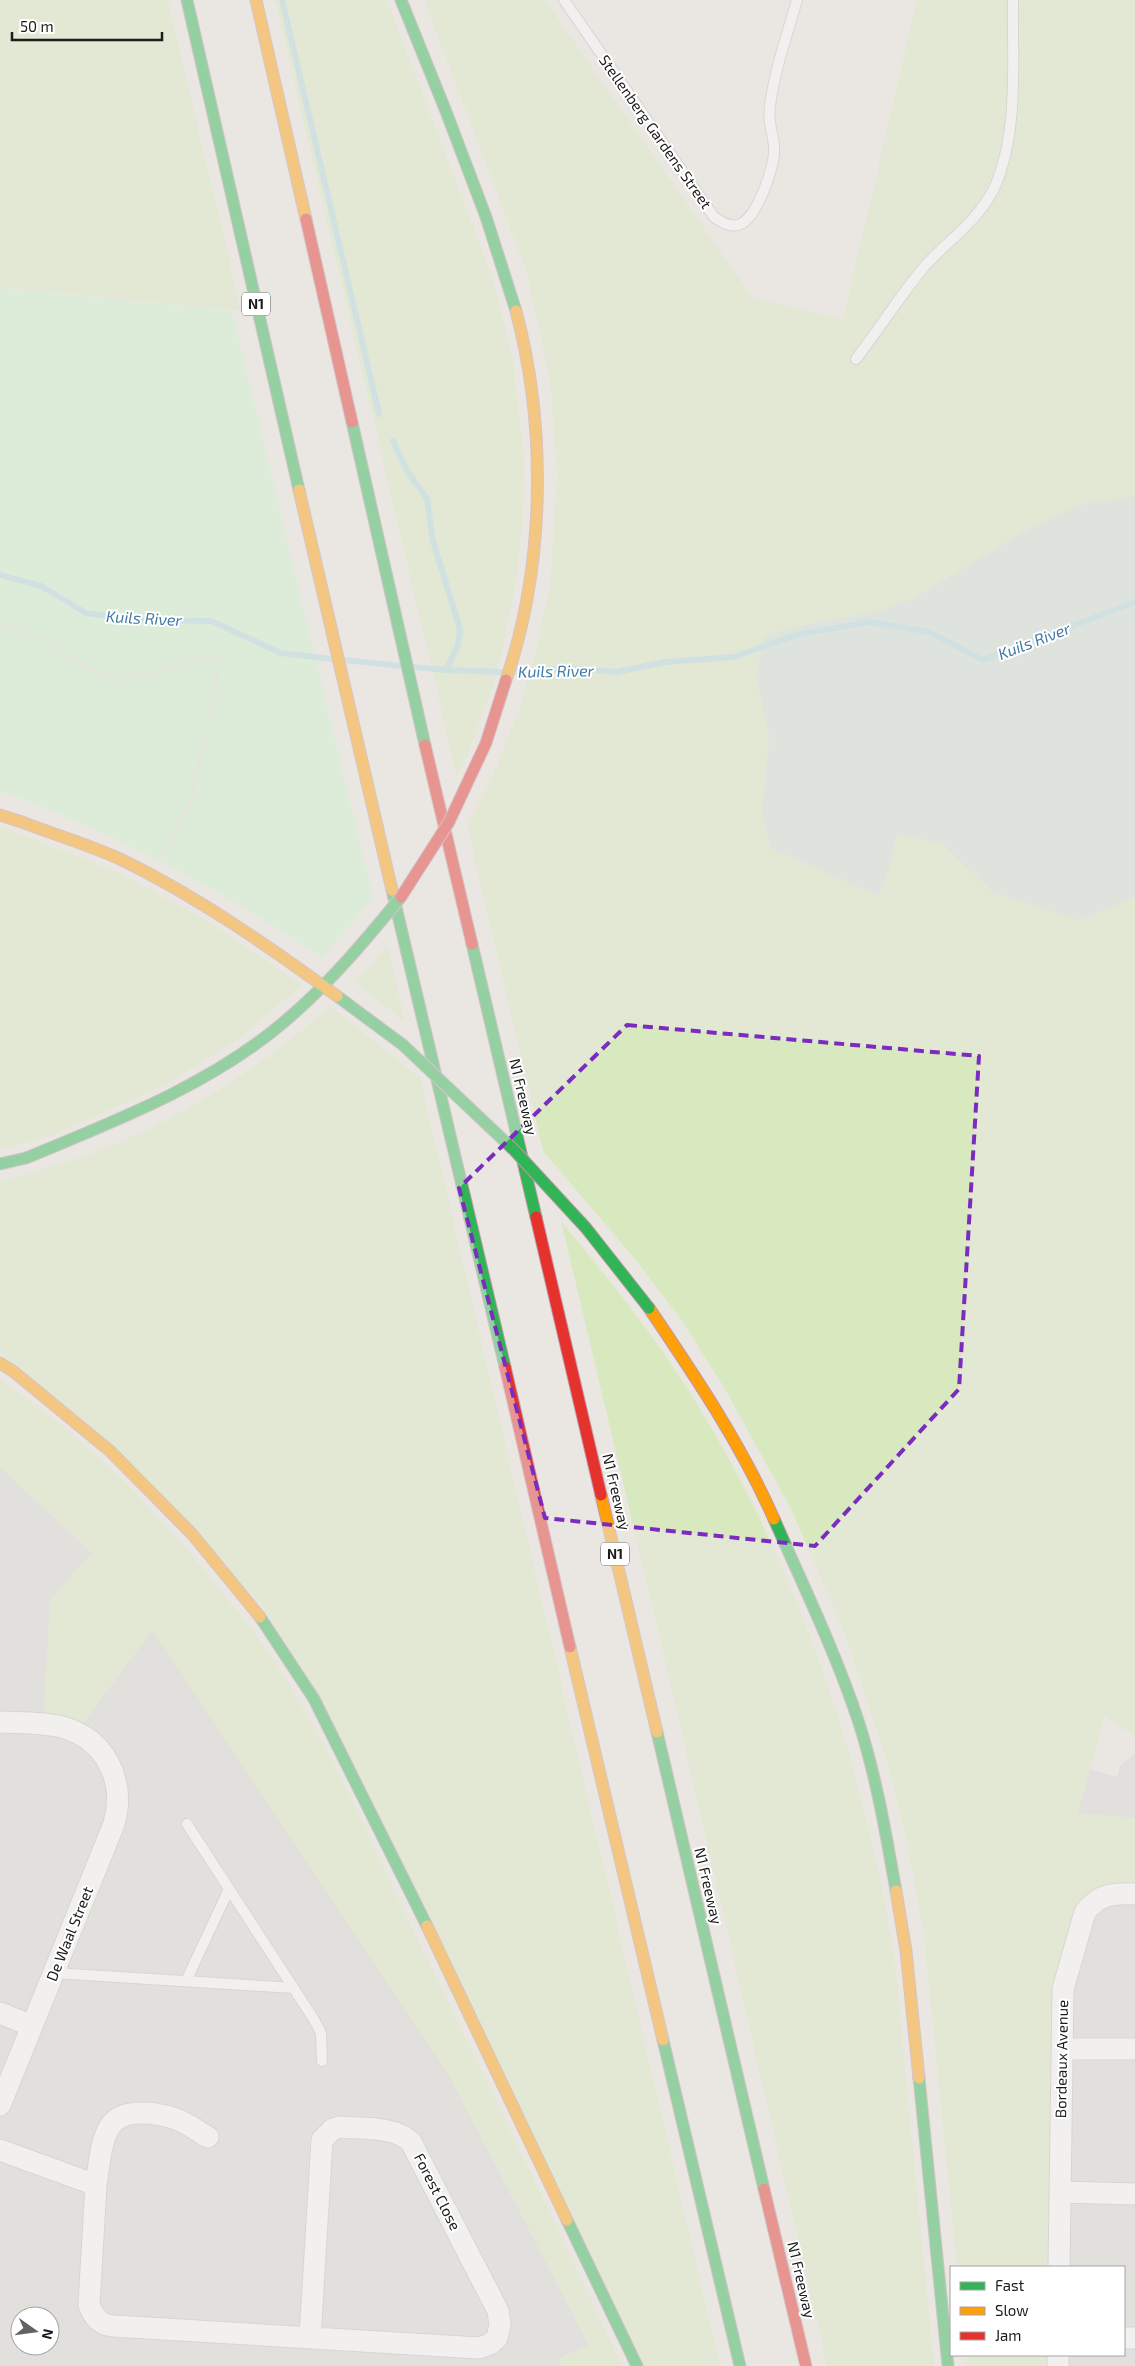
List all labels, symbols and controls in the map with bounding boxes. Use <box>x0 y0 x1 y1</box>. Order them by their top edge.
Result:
scale bar <box>12 10 162 42</box>
text: 50 m <box>20 17 54 35</box>
street label: Stellenberg Gardens Street <box>596 51 716 212</box>
road number: N1 <box>242 292 270 316</box>
water label: Kuils River <box>106 606 183 629</box>
water label: Kuils River <box>995 618 1073 663</box>
water label: Kuils River <box>518 660 595 681</box>
street label: N1 Freeway <box>506 1057 542 1137</box>
street label: N1 Freeway <box>599 1452 635 1532</box>
road number: N1 <box>601 1542 629 1566</box>
street label: N1 Freeway <box>691 1846 727 1926</box>
street label: De Waal Street <box>42 1883 96 1984</box>
street label: Bordeaux Avenue <box>1051 2000 1071 2118</box>
street label: Forest Close <box>411 2150 465 2233</box>
street label: N1 Freeway <box>784 2240 820 2320</box>
legend <box>950 2266 1125 2356</box>
text: Fast <box>995 2276 1025 2294</box>
text: Slow <box>995 2301 1029 2319</box>
north arrow <box>10 2306 60 2356</box>
text: Jam <box>995 2326 1021 2344</box>
text: N <box>39 2327 58 2341</box>

